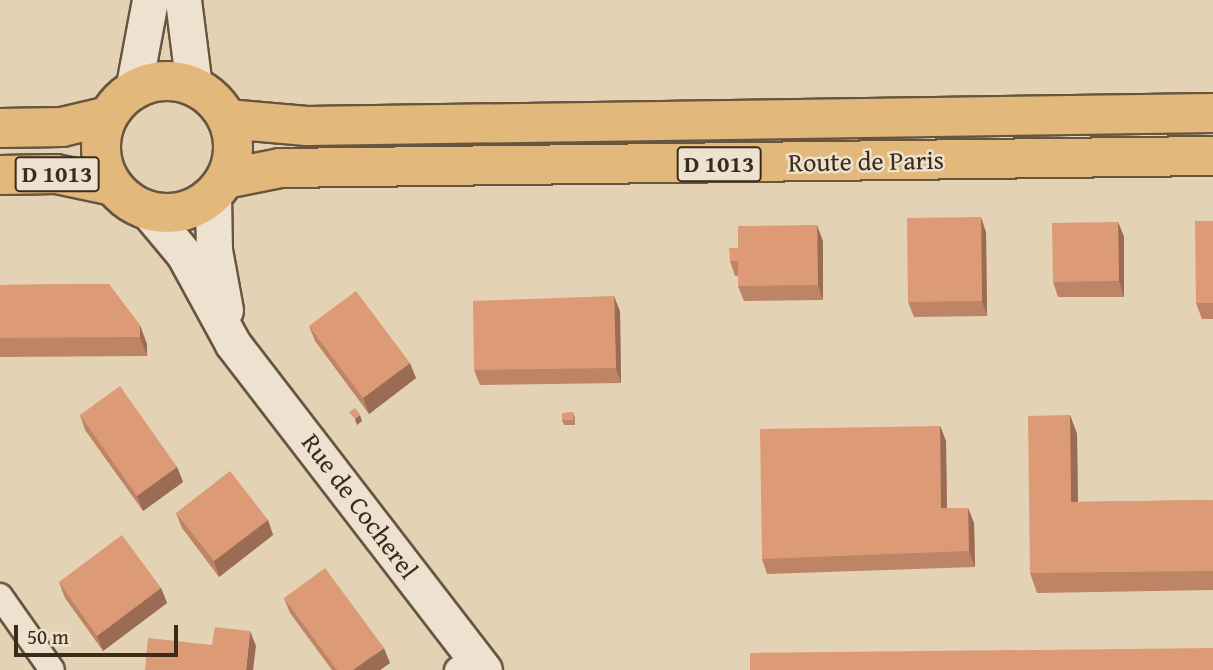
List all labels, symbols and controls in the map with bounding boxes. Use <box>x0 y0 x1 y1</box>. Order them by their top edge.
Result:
road number: D 1013 <box>675 144 763 184</box>
street label: Route de Paris <box>788 144 944 178</box>
road number: D 1013 <box>13 154 101 194</box>
street label: Rue de Cocherel <box>295 427 425 585</box>
scale bar <box>18 610 182 654</box>
text: 50 m <box>27 621 69 652</box>

